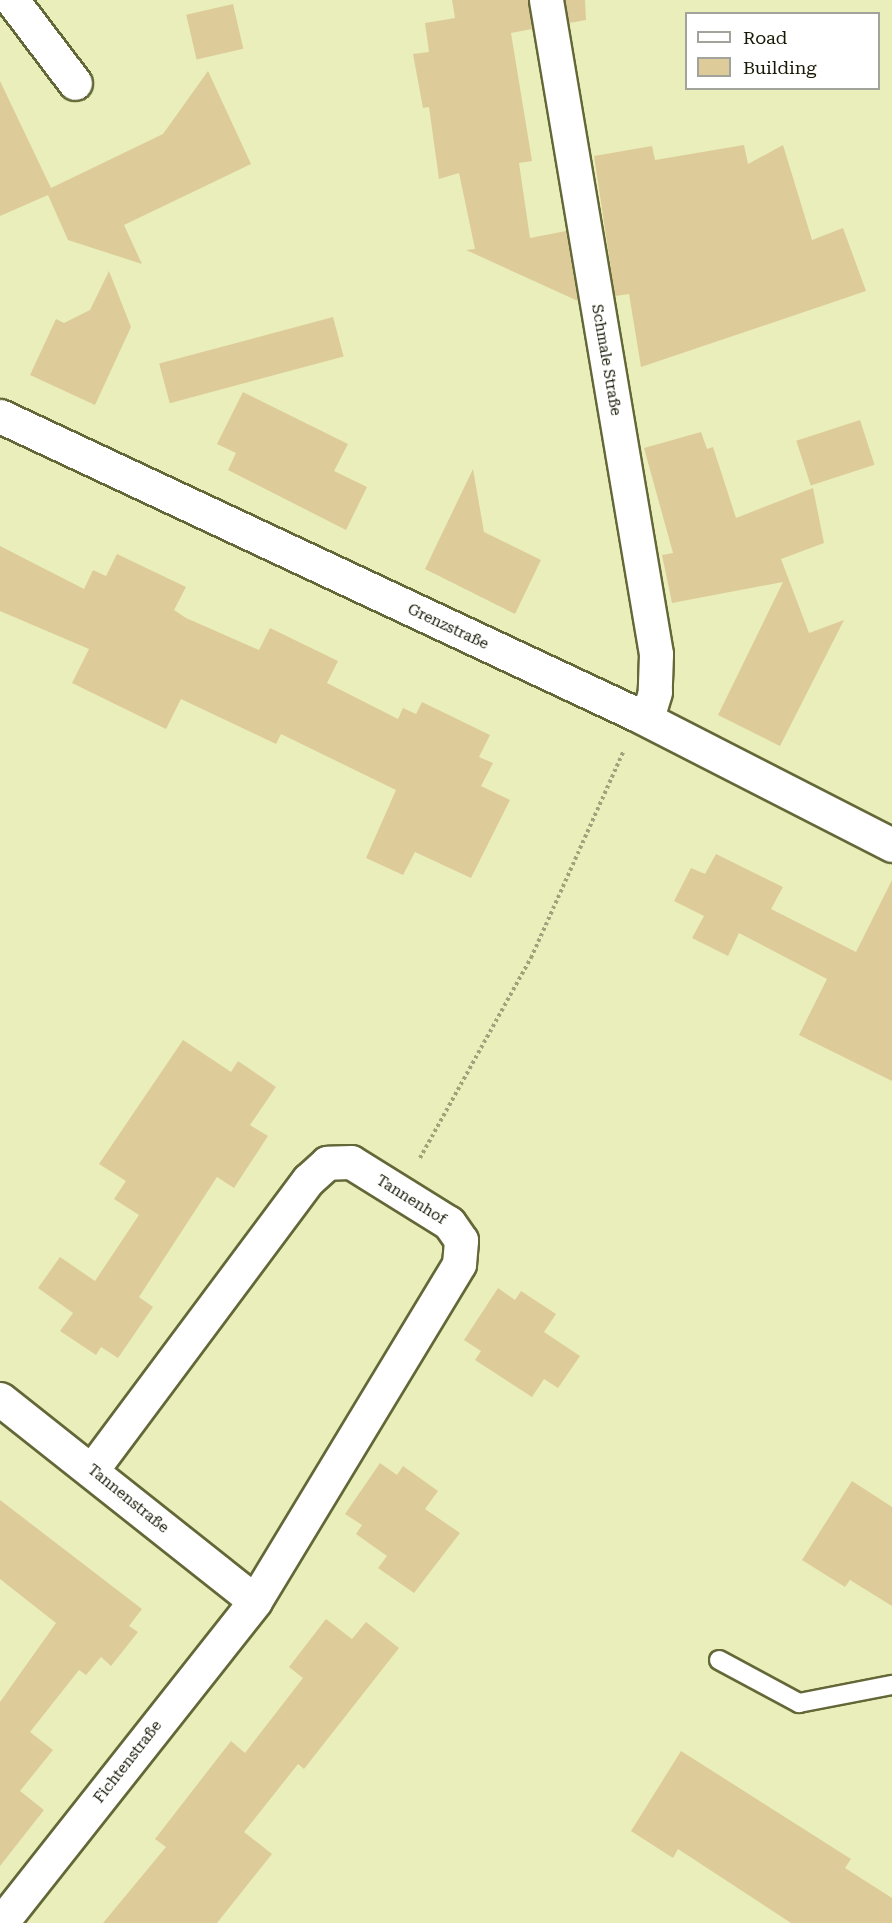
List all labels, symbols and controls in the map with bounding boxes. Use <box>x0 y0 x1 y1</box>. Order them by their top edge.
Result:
legend <box>685 12 880 90</box>
text: Road <box>743 27 787 48</box>
text: Building <box>743 57 817 78</box>
street label: Schmale Straße <box>587 303 625 417</box>
street label: Grenzstraße <box>405 600 491 654</box>
street label: Tannenhof <box>373 1171 449 1229</box>
street label: Tannenstraße <box>84 1461 172 1537</box>
street label: Fichtenstraße <box>90 1717 166 1807</box>

